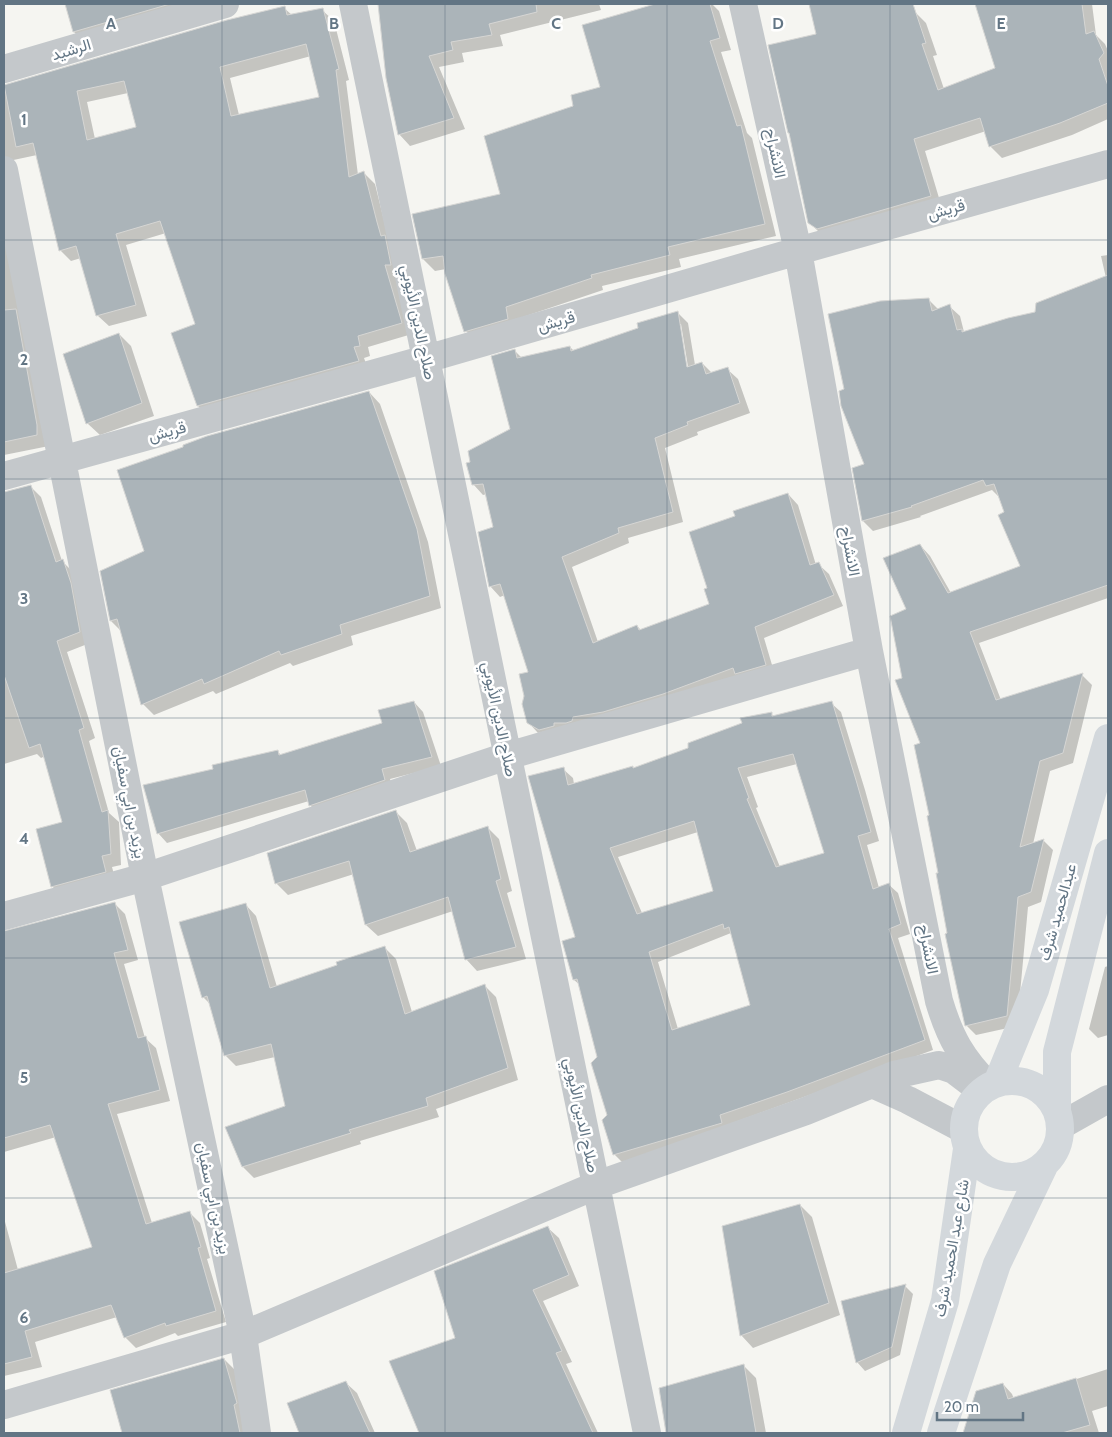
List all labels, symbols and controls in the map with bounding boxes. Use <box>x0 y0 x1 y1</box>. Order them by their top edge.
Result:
text: A <box>106 14 116 33</box>
text: B <box>329 14 339 33</box>
text: C <box>551 14 561 33</box>
text: D <box>772 14 784 33</box>
text: E <box>996 14 1006 33</box>
street label: الرشيد <box>49 35 93 65</box>
text: 1 <box>21 110 27 129</box>
street label: الانشراح <box>759 126 790 180</box>
street label: قريش <box>925 195 967 225</box>
street label: صلاح الدين الأيوبي <box>393 263 440 382</box>
street label: قريش <box>535 307 577 337</box>
text: 2 <box>20 350 28 369</box>
street label: قريش <box>146 417 188 447</box>
street label: الانشراح <box>835 525 864 578</box>
text: 3 <box>20 589 28 608</box>
street label: صلاح الدين الأيوبي <box>474 660 521 779</box>
street label: يزيد بن ابي سفيان <box>105 744 150 861</box>
text: 4 <box>19 829 29 848</box>
street label: عبدالحميد شرف <box>1035 861 1081 963</box>
street label: الانشراح <box>912 923 943 976</box>
street label: صلاح الدين الأيوبي <box>556 1056 603 1175</box>
text: 5 <box>20 1068 28 1087</box>
street label: يزيد بن ابي سفيان <box>188 1140 235 1257</box>
street label: شارع عبد الحميد شرف <box>930 1178 975 1319</box>
text: 6 <box>20 1308 29 1327</box>
scale bar <box>937 1390 1023 1422</box>
text: 20 m <box>944 1398 979 1416</box>

